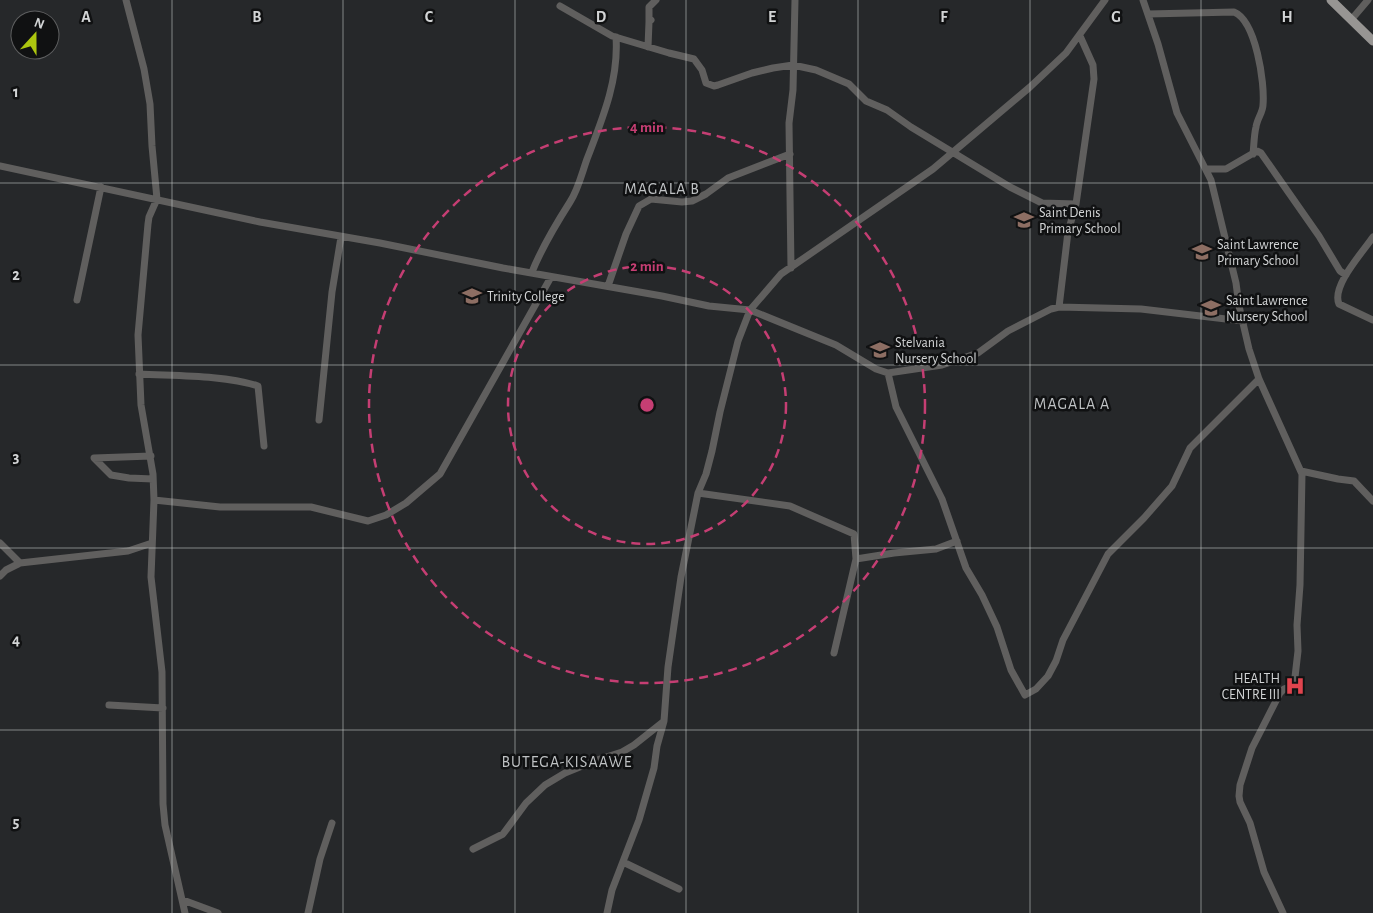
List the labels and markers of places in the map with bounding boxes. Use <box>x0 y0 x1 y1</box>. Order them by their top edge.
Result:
place label: Saint Denis Primary School <box>1039 206 1121 236</box>
school or university icon: Saint Denis Primary School <box>1013 209 1035 231</box>
place label: Saint Lawrence Primary School <box>1217 238 1299 268</box>
school or university icon: Saint Lawrence Primary School <box>1191 241 1213 263</box>
school or university icon: Trinity College <box>461 285 483 307</box>
place label: Trinity College <box>487 290 565 304</box>
place label: Saint Lawrence Nursery School <box>1226 294 1308 324</box>
school or university icon: Saint Lawrence Nursery School <box>1200 297 1222 319</box>
place label: Stelvania Nursery School <box>895 336 977 366</box>
school or university icon: Stelvania Nursery School <box>869 339 891 361</box>
centre of rings <box>638 396 656 414</box>
place label: HEALTH CENTRE III <box>1222 672 1280 702</box>
hospital icon: HEALTH CENTRE III <box>1284 675 1306 697</box>

